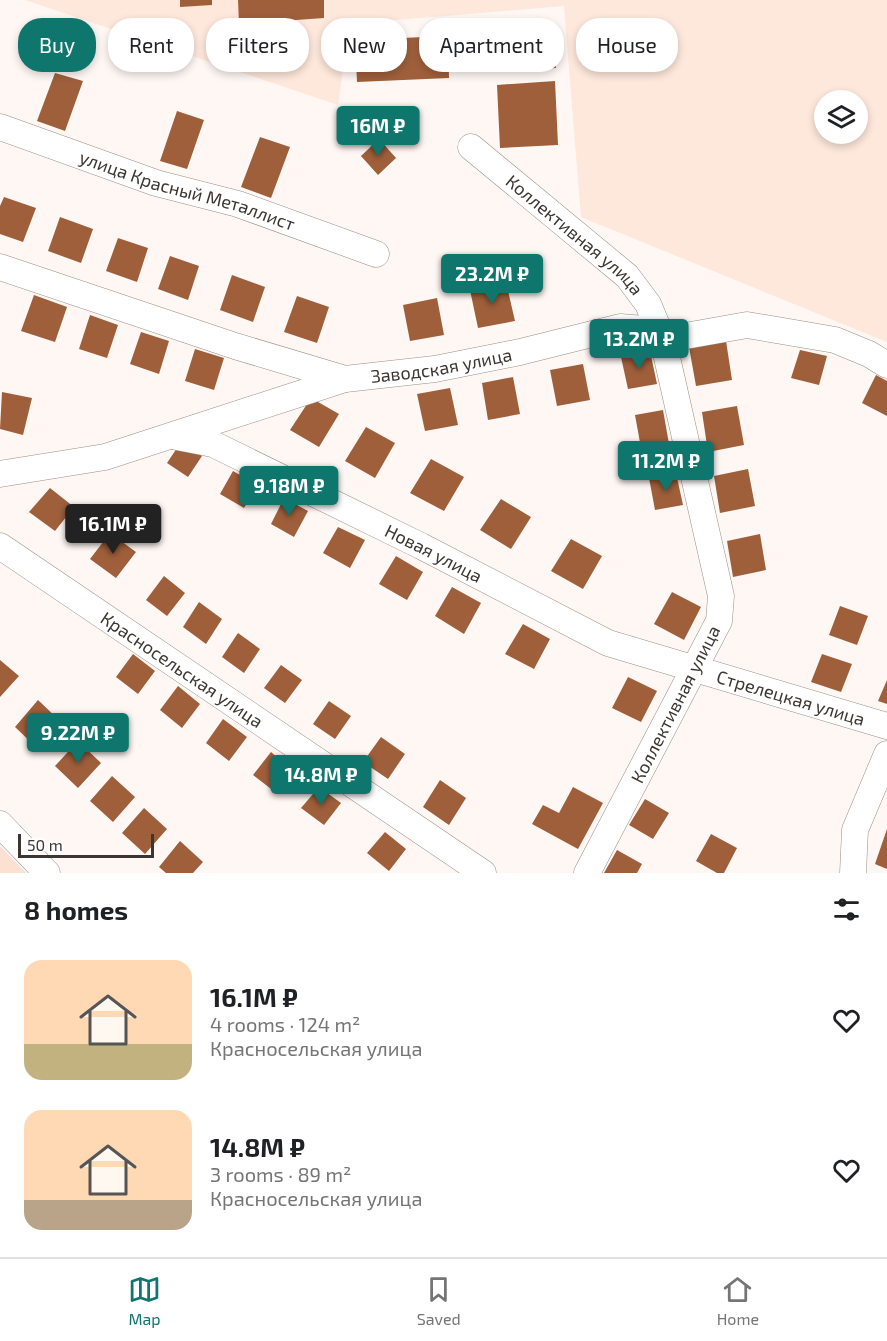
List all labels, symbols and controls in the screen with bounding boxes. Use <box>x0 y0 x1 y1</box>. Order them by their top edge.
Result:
chip: Buy <box>18 18 96 72</box>
chip: Rent <box>108 18 194 72</box>
chip: Filters <box>206 18 309 72</box>
chip: New <box>321 18 407 72</box>
chip: Apartment <box>419 18 564 72</box>
chip: House <box>576 18 678 72</box>
map controls <box>814 90 868 144</box>
button: layers <box>814 90 868 144</box>
pin: 16M ₽ <box>336 106 420 157</box>
text: 16M ₽ <box>351 113 405 137</box>
street label: улица Красный Металлист <box>77 146 298 235</box>
street label: Коллективная улица <box>502 170 648 299</box>
pin: 23.2M ₽ <box>437 254 547 305</box>
text: 23.2M ₽ <box>455 261 529 285</box>
pin: 13.2M ₽ <box>584 319 694 370</box>
text: 13.2M ₽ <box>604 326 674 350</box>
street label: Заводская улица <box>369 343 514 387</box>
pin: 11.2M ₽ <box>611 441 721 492</box>
text: 11.2M ₽ <box>632 448 700 472</box>
pin: 9.18M ₽ <box>234 466 344 517</box>
text: 9.18M ₽ <box>253 473 325 497</box>
pin: 16.1M ₽ <box>58 504 168 555</box>
text: 16.1M ₽ <box>79 511 147 535</box>
street label: Новая улица <box>381 519 486 587</box>
street label: Красносельская улица <box>97 607 268 732</box>
street label: Коллективная улица <box>626 621 724 787</box>
street label: Стрелецкая улица <box>714 665 868 730</box>
pin: 9.22M ₽ <box>23 713 133 764</box>
text: 9.22M ₽ <box>41 720 115 744</box>
pin: 14.8M ₽ <box>266 755 376 806</box>
text: 14.8M ₽ <box>284 762 358 786</box>
scale bar <box>18 831 154 858</box>
text: 50 m <box>27 835 63 854</box>
icon: filters <box>830 893 863 926</box>
text: 8 homes <box>24 894 128 925</box>
text: 16.1M ₽ <box>210 981 298 1012</box>
icon: home <box>72 984 144 1056</box>
icon: heart <box>830 1004 863 1037</box>
text: 4 rooms · 124 m² <box>210 1012 360 1036</box>
text: Красносельская улица <box>210 1036 422 1060</box>
text: 14.8M ₽ <box>210 1131 305 1162</box>
icon: home <box>72 1134 144 1206</box>
icon: heart <box>830 1154 863 1187</box>
text: 3 rooms · 89 m² <box>210 1162 351 1186</box>
text: Красносельская улица <box>210 1186 422 1210</box>
tab: Map <box>128 1273 161 1328</box>
tab: Saved <box>417 1273 461 1328</box>
tab: Home <box>717 1273 759 1328</box>

